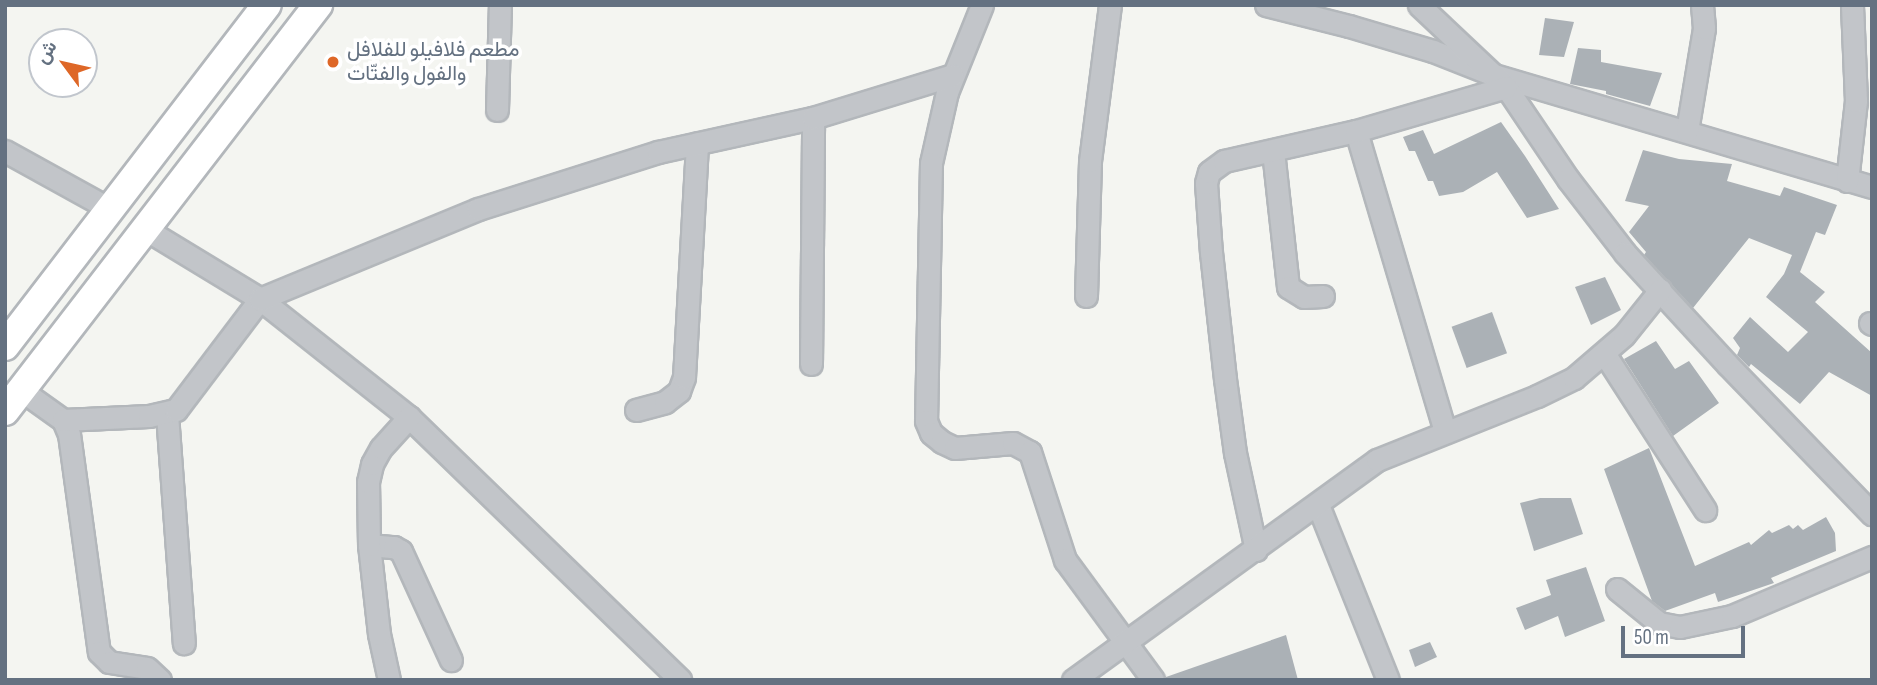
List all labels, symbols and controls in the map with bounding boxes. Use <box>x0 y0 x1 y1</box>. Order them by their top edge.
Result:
north arrow <box>28 28 98 98</box>
text: ش <box>31 37 63 68</box>
place label: مطعم فلافيلو للفلافل والفول والفتّات <box>347 37 519 87</box>
marker: مطعم فلافيلو للفلافل والفول والفتّات <box>325 54 341 70</box>
scale bar <box>1625 612 1749 656</box>
text: 50 m <box>1634 625 1669 650</box>

